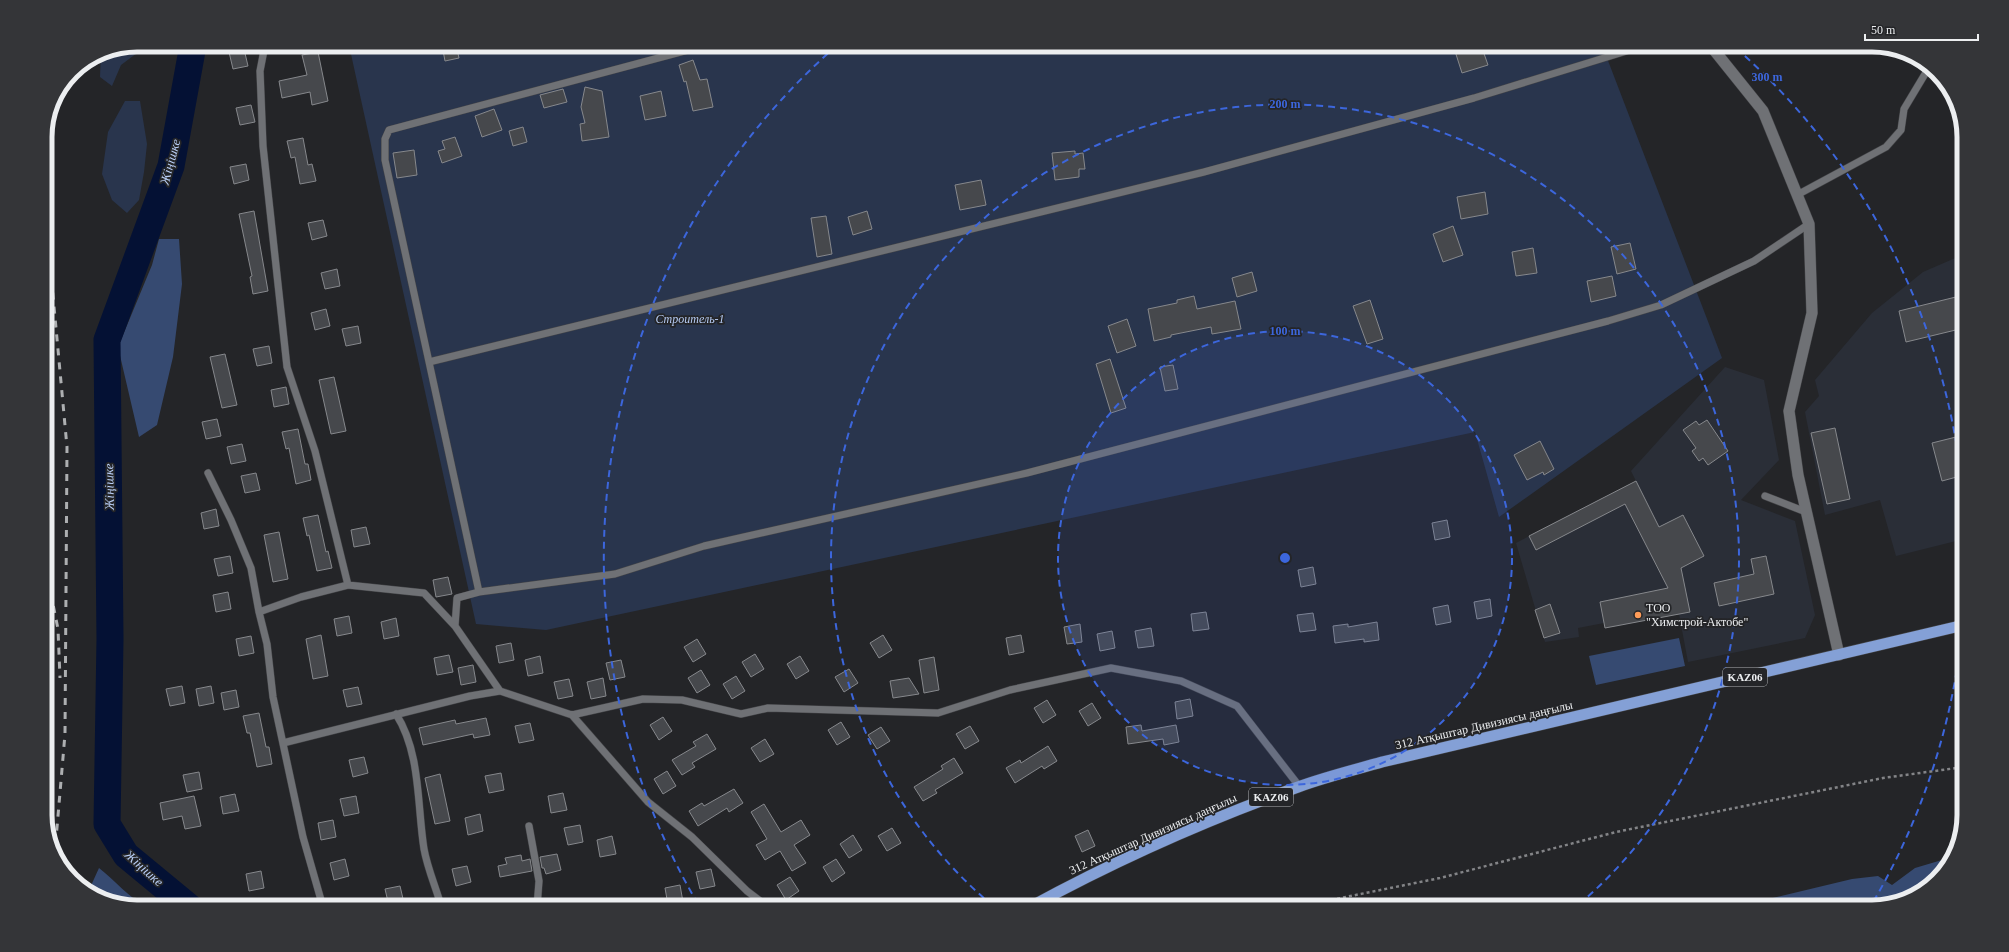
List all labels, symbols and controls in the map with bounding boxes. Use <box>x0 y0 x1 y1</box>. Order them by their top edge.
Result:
scale bar <box>1865 16 1978 42</box>
text: 50 m <box>1871 23 1896 37</box>
text: 300 m <box>1752 70 1783 84</box>
text: 200 m <box>1270 97 1301 111</box>
water label: Жіңішке <box>156 137 183 188</box>
park label: Строитель-1 <box>655 312 725 326</box>
text: 100 m <box>1270 324 1301 338</box>
water label: Жіңішке <box>101 463 117 512</box>
centre of rings <box>1278 551 1292 565</box>
place label: ТОО "Химстрой-Актобе" <box>1646 601 1748 629</box>
marker: ТОО "Химстрой-Актобе" <box>1633 610 1643 620</box>
road number: KАZ06 <box>1723 668 1767 686</box>
street label: 312 Атқыштар Дивизиясы даңғылы <box>1394 698 1574 752</box>
road number: KАZ06 <box>1249 788 1293 806</box>
street label: 312 Атқыштар Дивизиясы даңғылы <box>1067 791 1239 877</box>
water label: Жіңішке <box>121 846 167 889</box>

